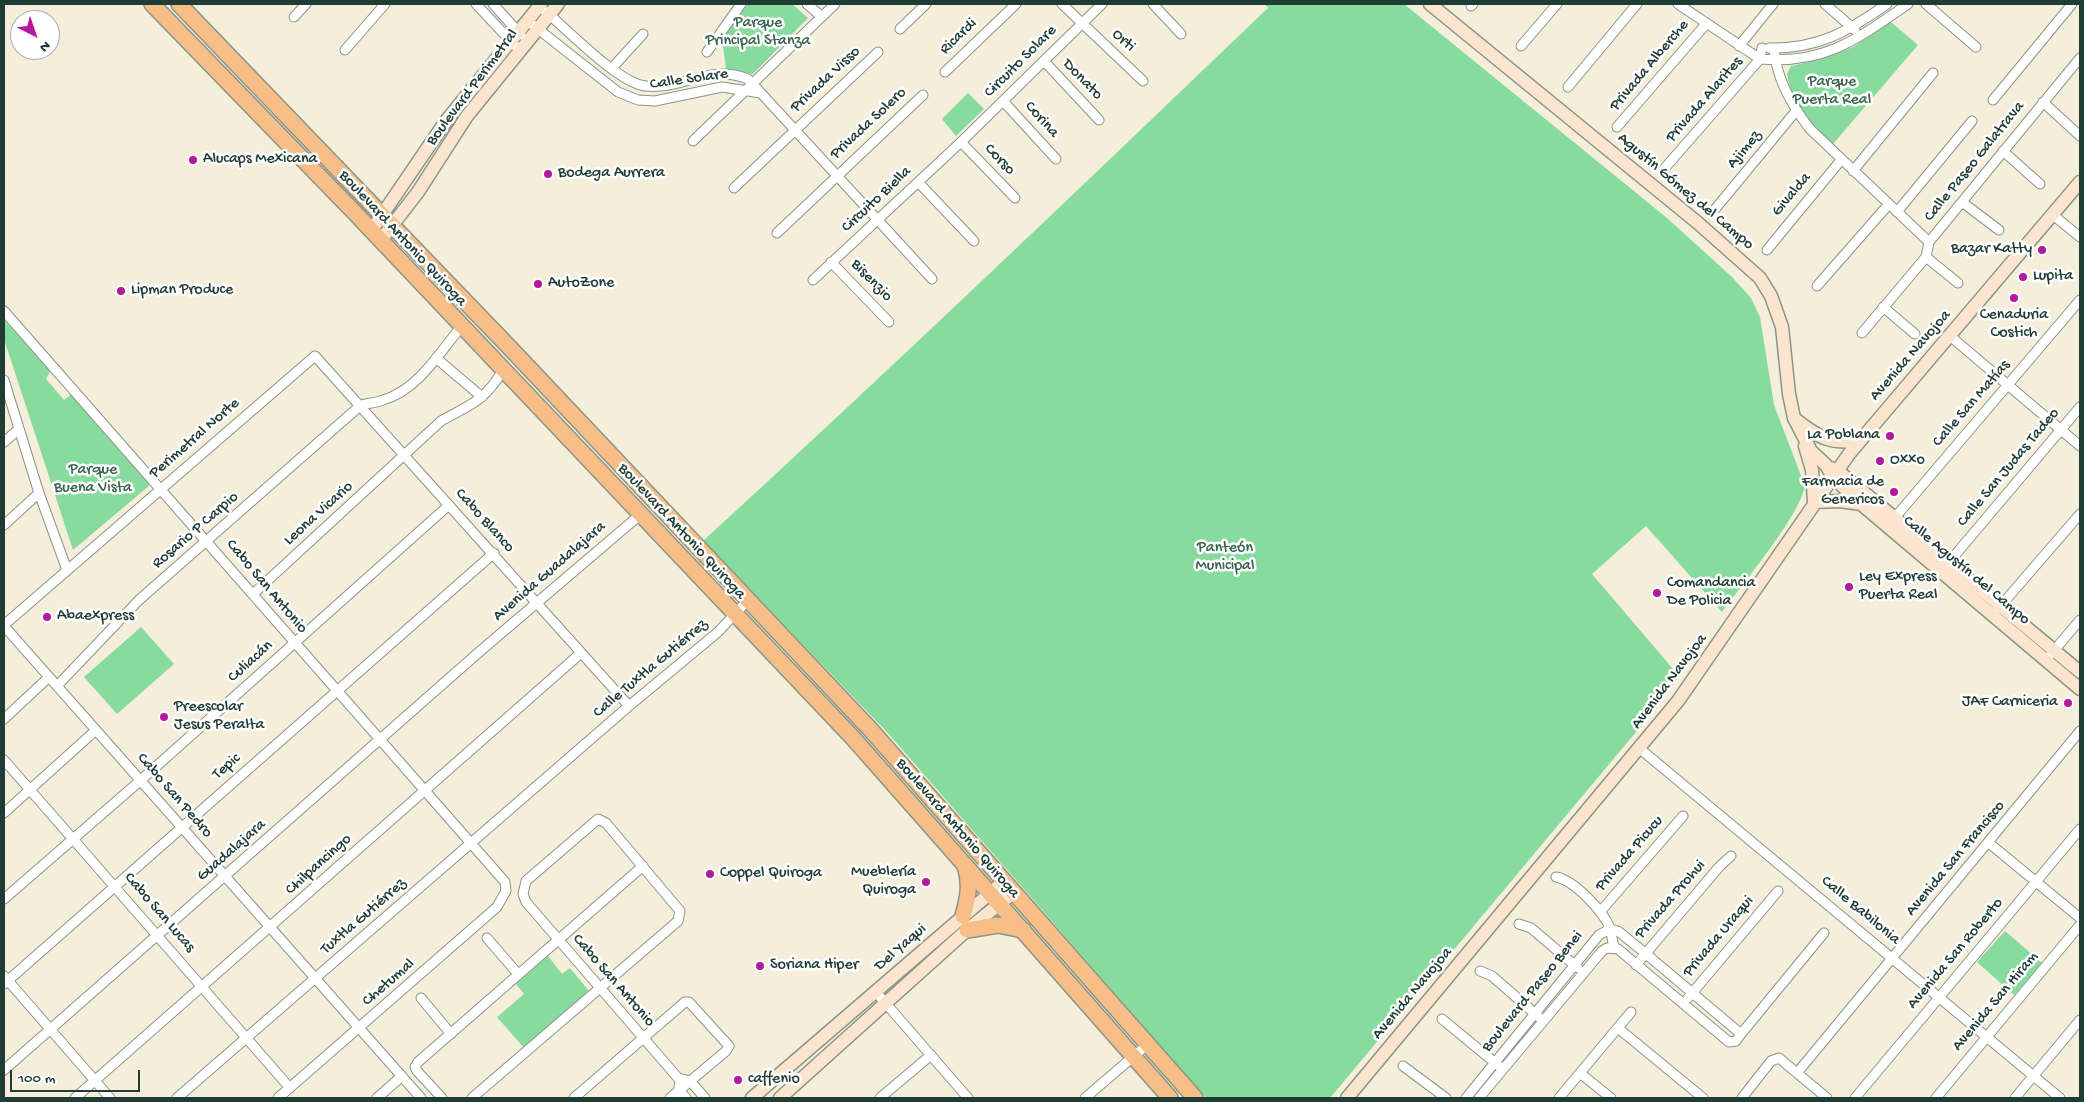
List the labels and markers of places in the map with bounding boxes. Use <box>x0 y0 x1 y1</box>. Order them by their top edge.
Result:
place label: Alucaps Mexicana <box>203 150 317 170</box>
marker: Alucaps Mexicana <box>187 154 199 166</box>
place label: Bodega Aurrera <box>558 164 665 184</box>
marker: Bodega Aurrera <box>542 168 554 180</box>
place label: Bazar Katty <box>1951 240 2032 260</box>
marker: Bazar Katty <box>2036 244 2048 256</box>
place label: Lupita <box>2033 267 2073 287</box>
marker: Lupita <box>2017 271 2029 283</box>
place label: AutoZone <box>548 274 614 294</box>
marker: AutoZone <box>532 278 544 290</box>
place label: Lipman Produce <box>131 281 233 301</box>
marker: Lipman Produce <box>115 285 127 297</box>
marker: Cenaduria Costich <box>2008 292 2020 304</box>
place label: Cenaduria Costich <box>1980 306 2048 344</box>
place label: La Poblana <box>1807 426 1880 446</box>
marker: La Poblana <box>1884 430 1896 442</box>
place label: Oxxo <box>1890 451 1925 471</box>
marker: Oxxo <box>1874 455 1886 467</box>
place label: Farmacia de Genericos <box>1802 473 1884 511</box>
marker: Farmacia de Genericos <box>1888 486 1900 498</box>
place label: Ley Express Puerta Real <box>1859 568 1938 606</box>
place label: Comandancia De Policia <box>1667 574 1755 612</box>
marker: Ley Express Puerta Real <box>1843 581 1855 593</box>
marker: Comandancia De Policia <box>1651 587 1663 599</box>
place label: Abaexpress <box>57 607 134 627</box>
marker: Abaexpress <box>41 611 53 623</box>
place label: JAF Carniceria <box>1962 693 2058 713</box>
marker: JAF Carniceria <box>2062 697 2074 709</box>
place label: Preescolar Jesus Peralta <box>174 698 264 736</box>
marker: Preescolar Jesus Peralta <box>158 711 170 723</box>
place label: Mueblería Quiroga <box>851 863 916 901</box>
place label: Coppel Quiroga <box>720 864 822 884</box>
marker: Coppel Quiroga <box>704 868 716 880</box>
marker: Mueblería Quiroga <box>920 876 932 888</box>
place label: Soriana Hiper <box>770 956 858 976</box>
marker: Soriana Hiper <box>754 960 766 972</box>
place label: caffenio <box>748 1070 800 1090</box>
marker: caffenio <box>732 1074 744 1086</box>

